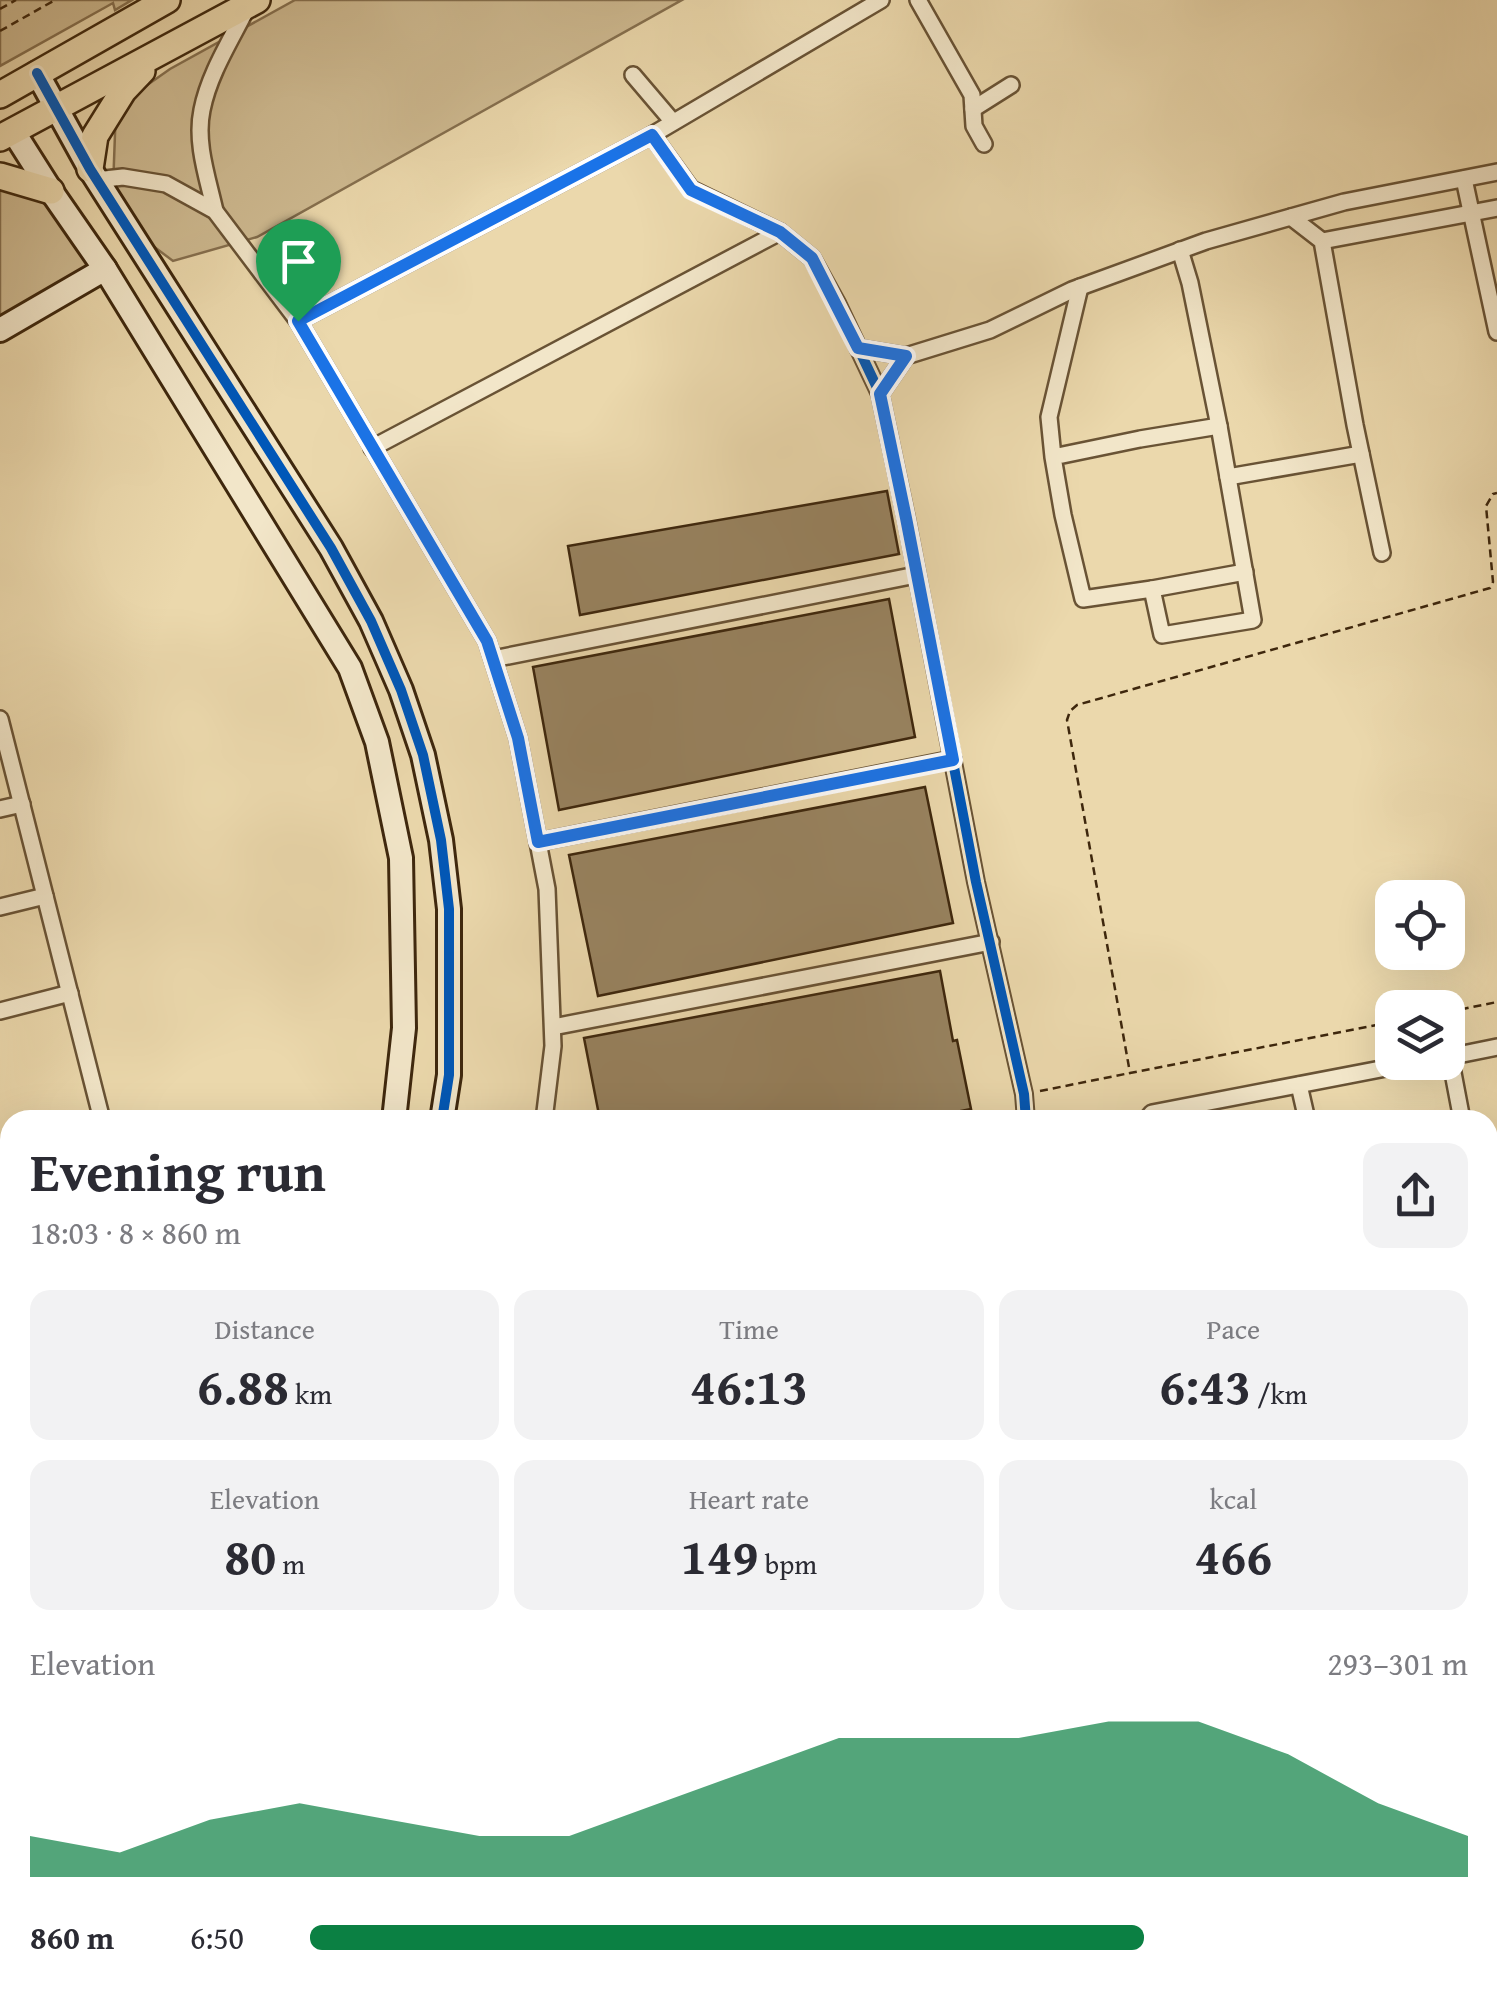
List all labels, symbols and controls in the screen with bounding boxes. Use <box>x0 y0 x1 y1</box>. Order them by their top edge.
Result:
pin <box>256 219 341 322</box>
icon: arrive <box>271 234 326 289</box>
map controls <box>1375 880 1465 1080</box>
button: locate <box>1375 880 1465 970</box>
button: layers <box>1375 990 1465 1080</box>
text: Evening run <box>30 1131 326 1211</box>
button: share <box>1363 1143 1468 1248</box>
text: 18:03 · 8 × 860 m <box>30 1209 241 1256</box>
text: Distance <box>214 1308 315 1349</box>
text: Time <box>719 1308 779 1349</box>
text: Pace <box>1206 1308 1260 1349</box>
text: 6.88 <box>197 1349 289 1422</box>
text: 46:13 <box>690 1349 808 1422</box>
text: 6:43 <box>1159 1349 1251 1422</box>
text: km <box>289 1373 332 1414</box>
text: /km <box>1251 1373 1307 1414</box>
text: Elevation <box>210 1478 319 1519</box>
text: Heart rate <box>689 1478 809 1519</box>
text: kcal <box>1209 1478 1257 1519</box>
text: 80 <box>224 1519 276 1592</box>
text: 149 <box>681 1519 759 1592</box>
text: 466 <box>1194 1519 1272 1592</box>
text: m <box>276 1543 305 1584</box>
text: bpm <box>759 1543 817 1584</box>
text: Elevation <box>30 1640 155 1687</box>
text: 293–301 m <box>1327 1640 1468 1687</box>
text: 860 m <box>30 1914 114 1961</box>
text: 6:50 <box>190 1914 244 1961</box>

